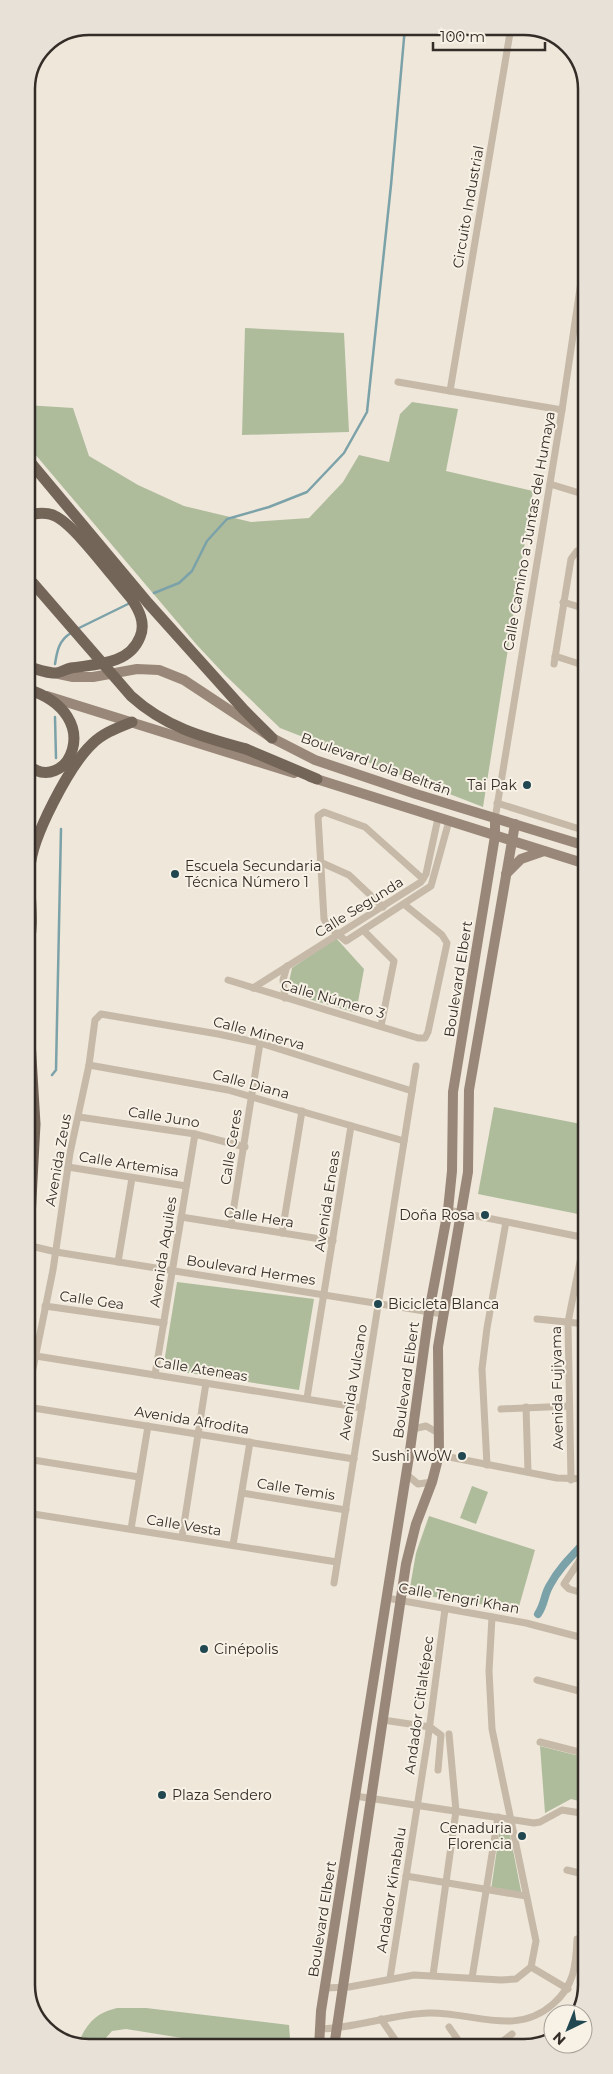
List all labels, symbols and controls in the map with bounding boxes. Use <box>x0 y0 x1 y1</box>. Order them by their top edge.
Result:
scale bar <box>433 20 546 52</box>
text: 100 m <box>440 27 485 46</box>
street label: Circuito Industrial <box>448 144 488 270</box>
street label: Calle Camino a Juntas del Humaya <box>499 410 559 652</box>
street label: Boulevard Lola Beltrán <box>298 728 454 800</box>
place label: Tai Pak <box>467 776 518 794</box>
marker: Tai Pak <box>521 779 533 791</box>
place label: Escuela Secundaria Técnica Número 1 <box>185 857 322 891</box>
marker: Escuela Secundaria Técnica Número 1 <box>169 868 181 880</box>
street label: Calle Segunda <box>311 873 407 941</box>
street label: Boulevard Elbert <box>440 919 476 1038</box>
street label: Calle Número 3 <box>279 976 387 1023</box>
street label: Calle Minerva <box>211 1012 307 1054</box>
street label: Calle Diana <box>210 1065 292 1103</box>
street label: Calle Juno <box>127 1102 201 1132</box>
street label: Calle Ceres <box>216 1108 246 1186</box>
street label: Avenida Zeus <box>41 1112 75 1208</box>
street label: Calle Artemisa <box>78 1147 180 1181</box>
street label: Avenida Eneas <box>310 1149 344 1253</box>
street label: Avenida Aquiles <box>145 1195 181 1309</box>
street label: Calle Hera <box>223 1203 295 1231</box>
place label: Doña Rosa <box>399 1206 475 1224</box>
marker: Doña Rosa <box>479 1209 491 1221</box>
street label: Boulevard Hermes <box>185 1251 317 1289</box>
street label: Calle Gea <box>59 1287 125 1313</box>
place label: Bicicleta Blanca <box>388 1295 499 1313</box>
marker: Bicicleta Blanca <box>372 1298 384 1310</box>
street label: Boulevard Elbert <box>389 1320 423 1439</box>
street label: Avenida Vulcano <box>335 1323 371 1441</box>
street label: Avenida Fujiyama <box>547 1326 567 1450</box>
street label: Calle Ateneas <box>153 1353 249 1385</box>
street label: Avenida Afrodita <box>133 1402 251 1438</box>
place label: Sushi WoW <box>372 1447 452 1465</box>
marker: Sushi WoW <box>456 1450 468 1462</box>
street label: Calle Temis <box>256 1474 337 1504</box>
street label: Calle Vesta <box>145 1510 223 1540</box>
street label: Calle Tengri Khan <box>397 1578 521 1618</box>
street label: Andador Citlaltépec <box>400 1635 438 1775</box>
place label: Cinépolis <box>214 1640 278 1658</box>
marker: Cinépolis <box>198 1643 210 1655</box>
place label: Plaza Sendero <box>172 1786 272 1804</box>
marker: Plaza Sendero <box>156 1789 168 1801</box>
place label: Cenaduria Florencia <box>440 1819 512 1853</box>
street label: Andador Kinabalu <box>372 1826 410 1954</box>
marker: Cenaduria Florencia <box>516 1830 528 1842</box>
street label: Boulevard Elbert <box>304 1859 340 1978</box>
north arrow <box>543 2004 593 2054</box>
text: N <box>549 2028 569 2049</box>

